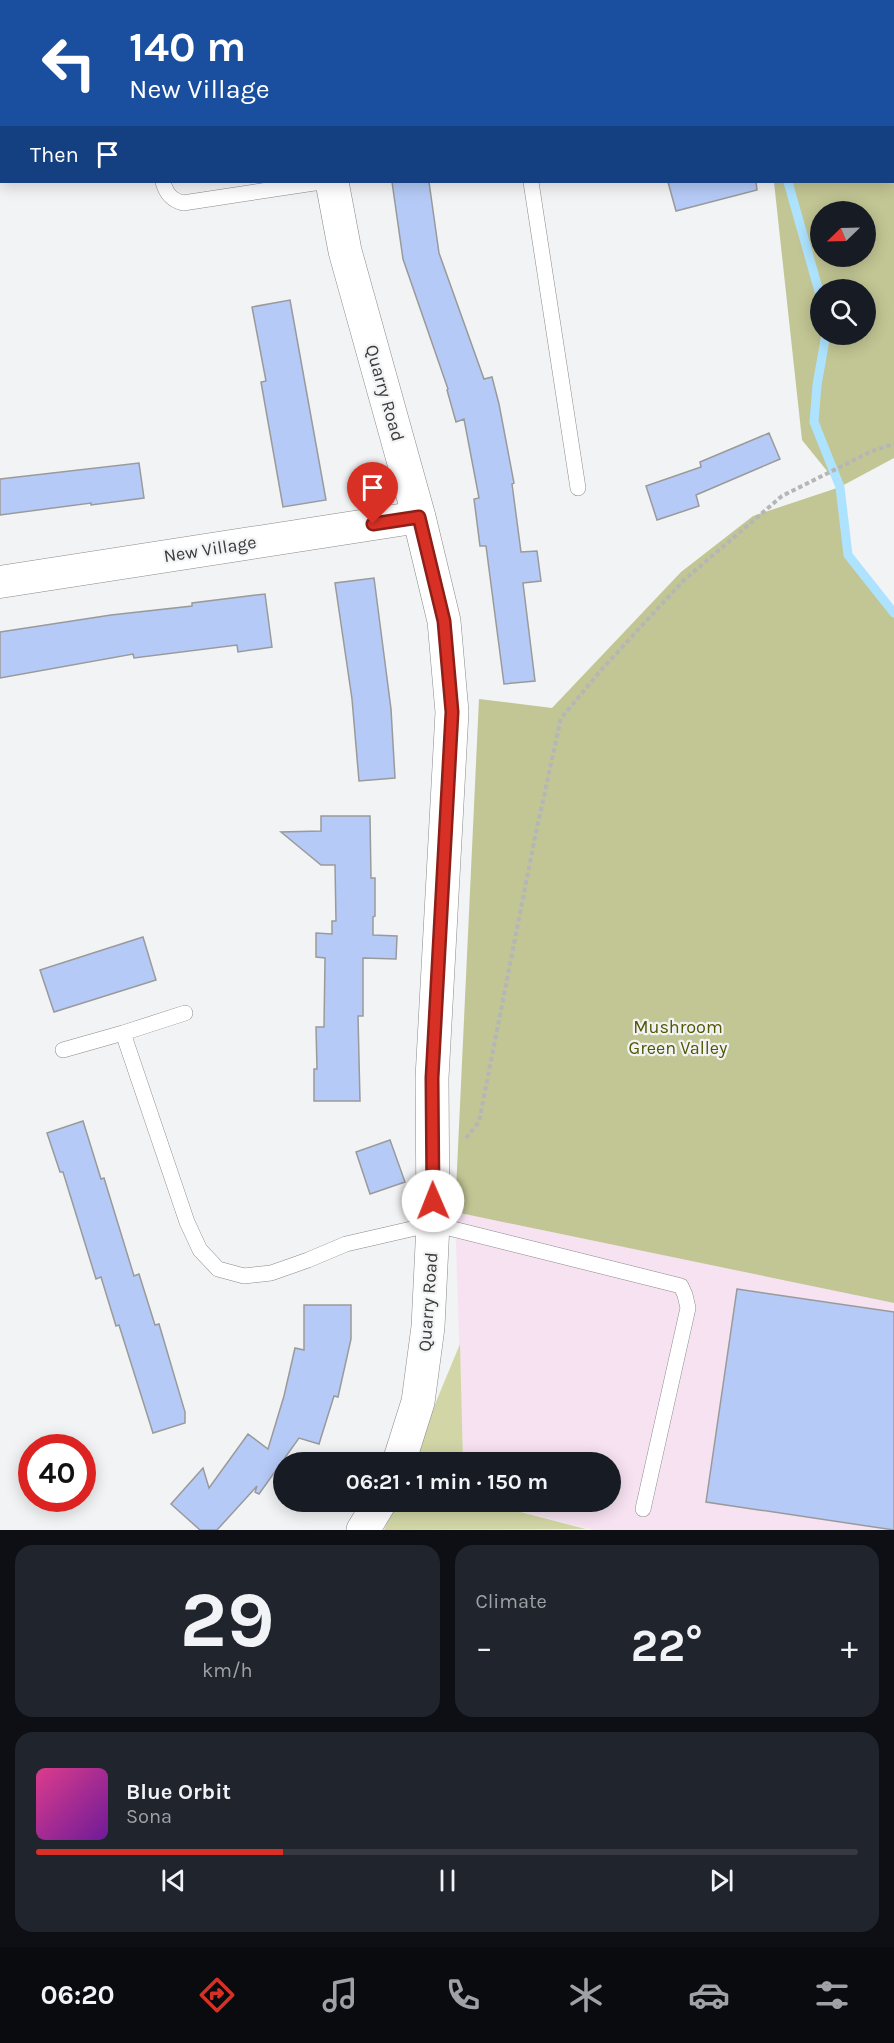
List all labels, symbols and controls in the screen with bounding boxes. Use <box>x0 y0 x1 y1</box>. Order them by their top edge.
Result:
text: 140 m <box>129 22 246 72</box>
icon: left <box>30 24 108 102</box>
text: New Village <box>129 73 270 105</box>
icon: arrive <box>91 138 124 171</box>
text: Then <box>30 142 79 168</box>
north arrow <box>810 201 876 267</box>
map controls <box>810 201 876 345</box>
button: search <box>810 279 876 345</box>
street label: Quarry Road <box>361 342 409 444</box>
pin <box>347 462 398 524</box>
icon: arrive <box>356 471 389 504</box>
street label: New Village <box>162 531 258 567</box>
park label: Mushroom Green Valley <box>629 1016 728 1059</box>
position arrow <box>401 1169 465 1233</box>
street label: Quarry Road <box>414 1252 442 1352</box>
speed limit sign: 40 <box>18 1434 96 1512</box>
text: 06:21 · 1 min · 150 m <box>346 1469 548 1495</box>
text: 29 <box>180 1574 275 1666</box>
text: Climate <box>476 1590 547 1613</box>
text: 22° <box>631 1620 703 1672</box>
text: − <box>476 1628 493 1666</box>
text: + <box>841 1628 858 1666</box>
text: km/h <box>202 1659 253 1682</box>
text: Blue Orbit <box>126 1779 231 1805</box>
text: Sona <box>126 1805 172 1828</box>
icon: previous <box>157 1864 190 1897</box>
icon: pause <box>431 1864 464 1897</box>
icon: next <box>705 1864 738 1897</box>
icon: directions <box>196 1974 238 2016</box>
icon: music <box>319 1974 361 2016</box>
icon: phone <box>442 1974 484 2016</box>
icon: climate <box>565 1974 607 2016</box>
icon: car <box>688 1974 730 2016</box>
icon: filters <box>811 1974 853 2016</box>
text: 06:20 <box>41 1979 115 2011</box>

